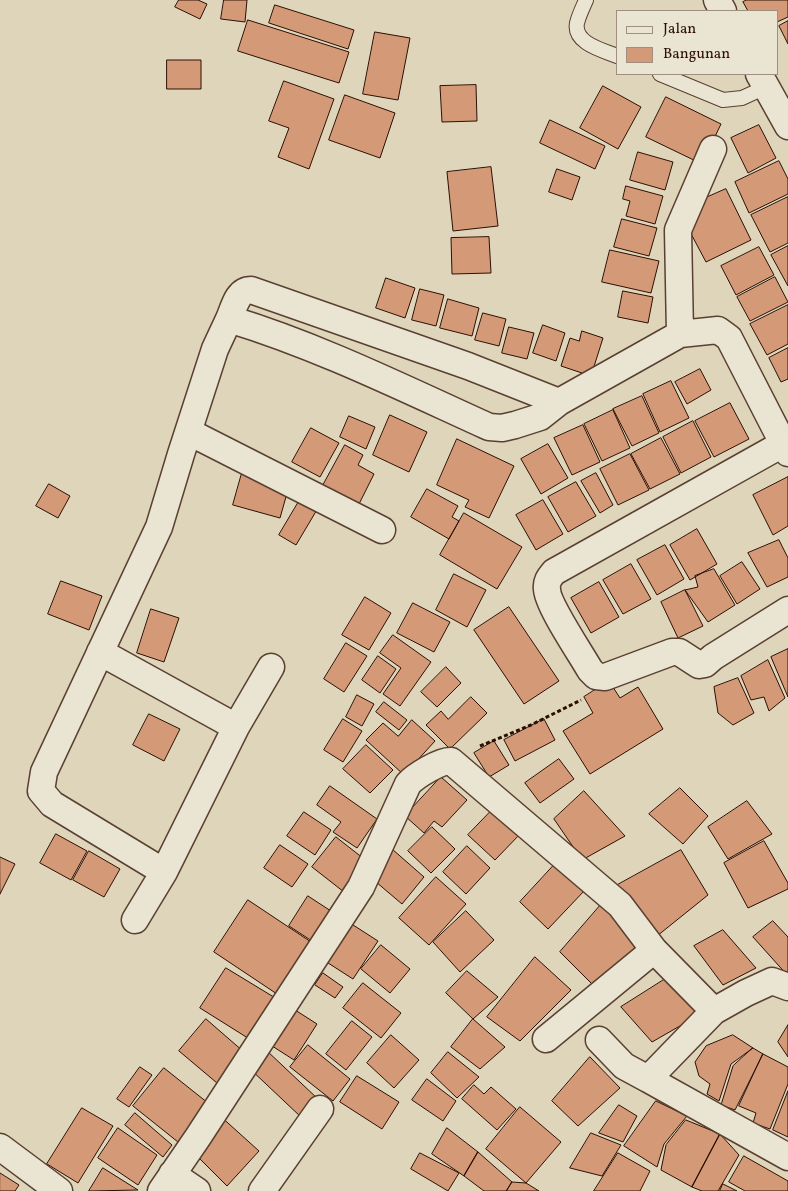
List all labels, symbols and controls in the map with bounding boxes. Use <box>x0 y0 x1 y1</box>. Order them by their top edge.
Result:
legend <box>616 10 778 75</box>
text: Jalan <box>663 19 696 40</box>
text: Bangunan <box>663 44 730 65</box>

